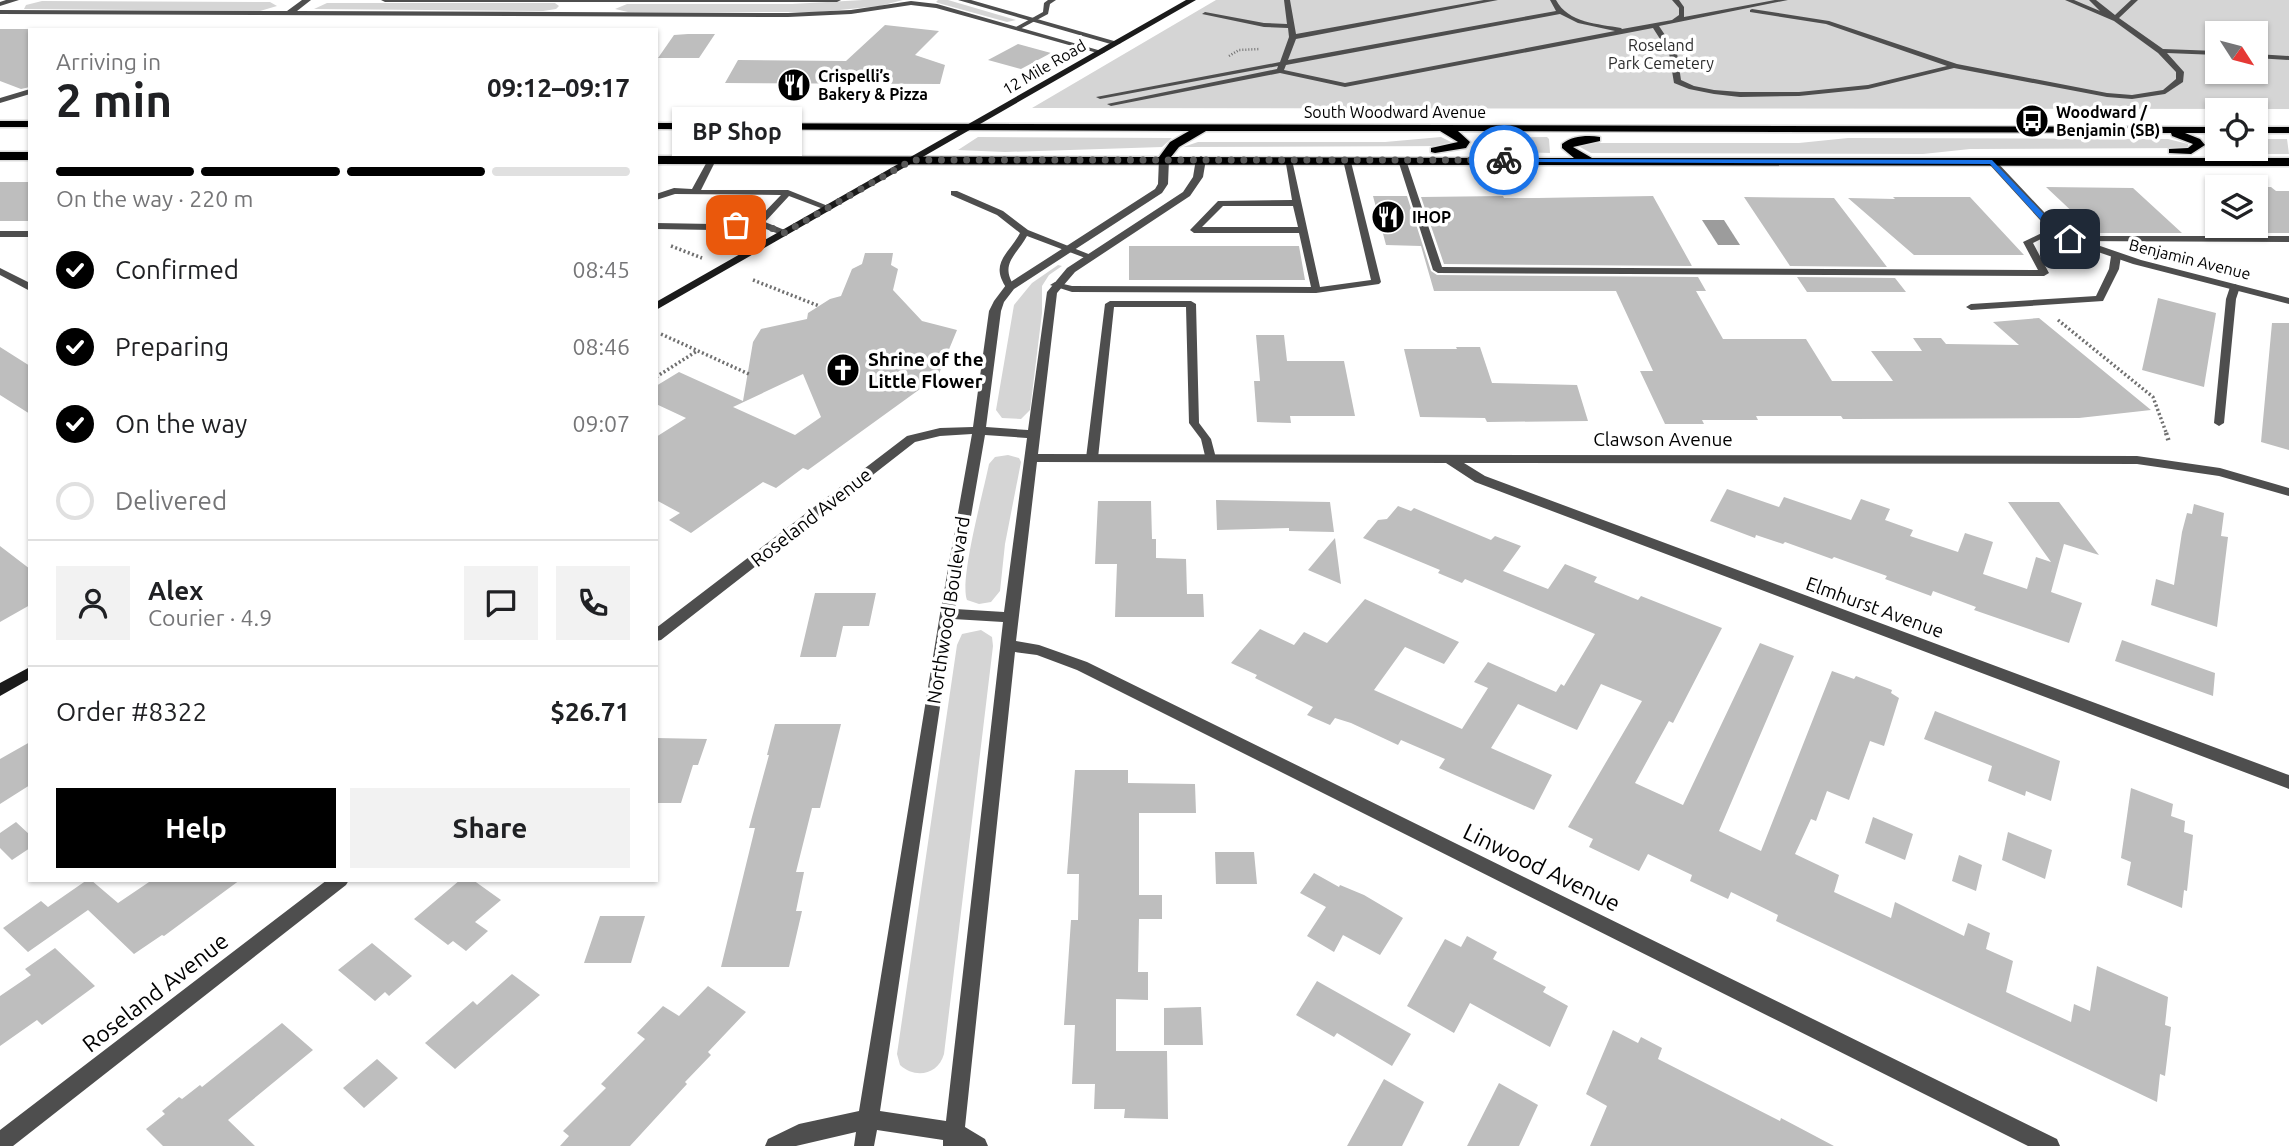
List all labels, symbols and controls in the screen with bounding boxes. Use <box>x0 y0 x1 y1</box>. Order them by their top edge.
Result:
north arrow <box>2205 21 2268 84</box>
map controls <box>2205 21 2268 238</box>
street label: 12 Mile Road <box>999 36 1089 98</box>
park label: Roseland Park Cemetery <box>1608 36 1714 72</box>
text: Arriving in <box>56 49 161 74</box>
restaurant icon: Crispelli’s Bakery & Pizza <box>775 66 813 104</box>
place label: Crispelli’s Bakery & Pizza <box>818 67 928 103</box>
text: 09:12–09:17 <box>487 73 630 102</box>
text: 2 min <box>56 74 172 126</box>
button: locate <box>2205 98 2268 161</box>
bus stop icon: Woodward / Benjamin (SB) <box>2013 102 2051 140</box>
street label: South Woodward Avenue <box>1304 103 1486 121</box>
place label: Woodward / Benjamin (SB) <box>2056 103 2160 140</box>
callout: BP Shop <box>671 106 801 155</box>
text: BP Shop <box>692 119 782 144</box>
courier <box>1469 125 1539 195</box>
icon: bike <box>1485 141 1523 179</box>
button: layers <box>2205 175 2268 238</box>
text: On the way · 220 m <box>56 186 253 211</box>
pin <box>706 195 766 255</box>
restaurant icon: IHOP <box>1369 198 1407 236</box>
icon: bag <box>717 206 755 244</box>
place label: IHOP <box>1412 208 1451 226</box>
pin <box>2040 209 2100 269</box>
icon: home <box>2051 220 2089 258</box>
street label: Benjamin Avenue <box>2127 235 2253 283</box>
icon: check <box>56 251 94 289</box>
text: Confirmed <box>115 255 239 284</box>
text: 08:45 <box>572 257 630 282</box>
icon: check <box>56 328 94 366</box>
text: Preparing <box>115 332 229 361</box>
text: 08:46 <box>572 334 630 359</box>
place label: Shrine of the Little Flower <box>868 348 984 392</box>
church icon: Shrine of the Little Flower <box>824 351 862 389</box>
icon: check <box>56 405 94 443</box>
text: On the way <box>115 409 247 438</box>
text: 09:07 <box>572 411 630 436</box>
street label: Clawson Avenue <box>1593 428 1733 450</box>
street label: Roseland Avenue <box>746 463 876 571</box>
text: Delivered <box>115 486 227 515</box>
street label: Northwood Boulevard <box>922 515 974 705</box>
button: person <box>56 566 130 640</box>
button: chat <box>464 566 538 640</box>
button: phone <box>556 566 630 640</box>
street label: Elmhurst Avenue <box>1803 572 1947 642</box>
text: Alex <box>148 576 203 605</box>
text: Courier · 4.9 <box>148 605 272 630</box>
text: Order #8322 <box>56 697 207 726</box>
text: $26.71 <box>550 697 630 726</box>
button: Help <box>56 788 336 868</box>
button: Share <box>350 788 630 868</box>
street label: Linwood Avenue <box>1460 818 1624 916</box>
street label: Roseland Avenue <box>77 927 233 1057</box>

